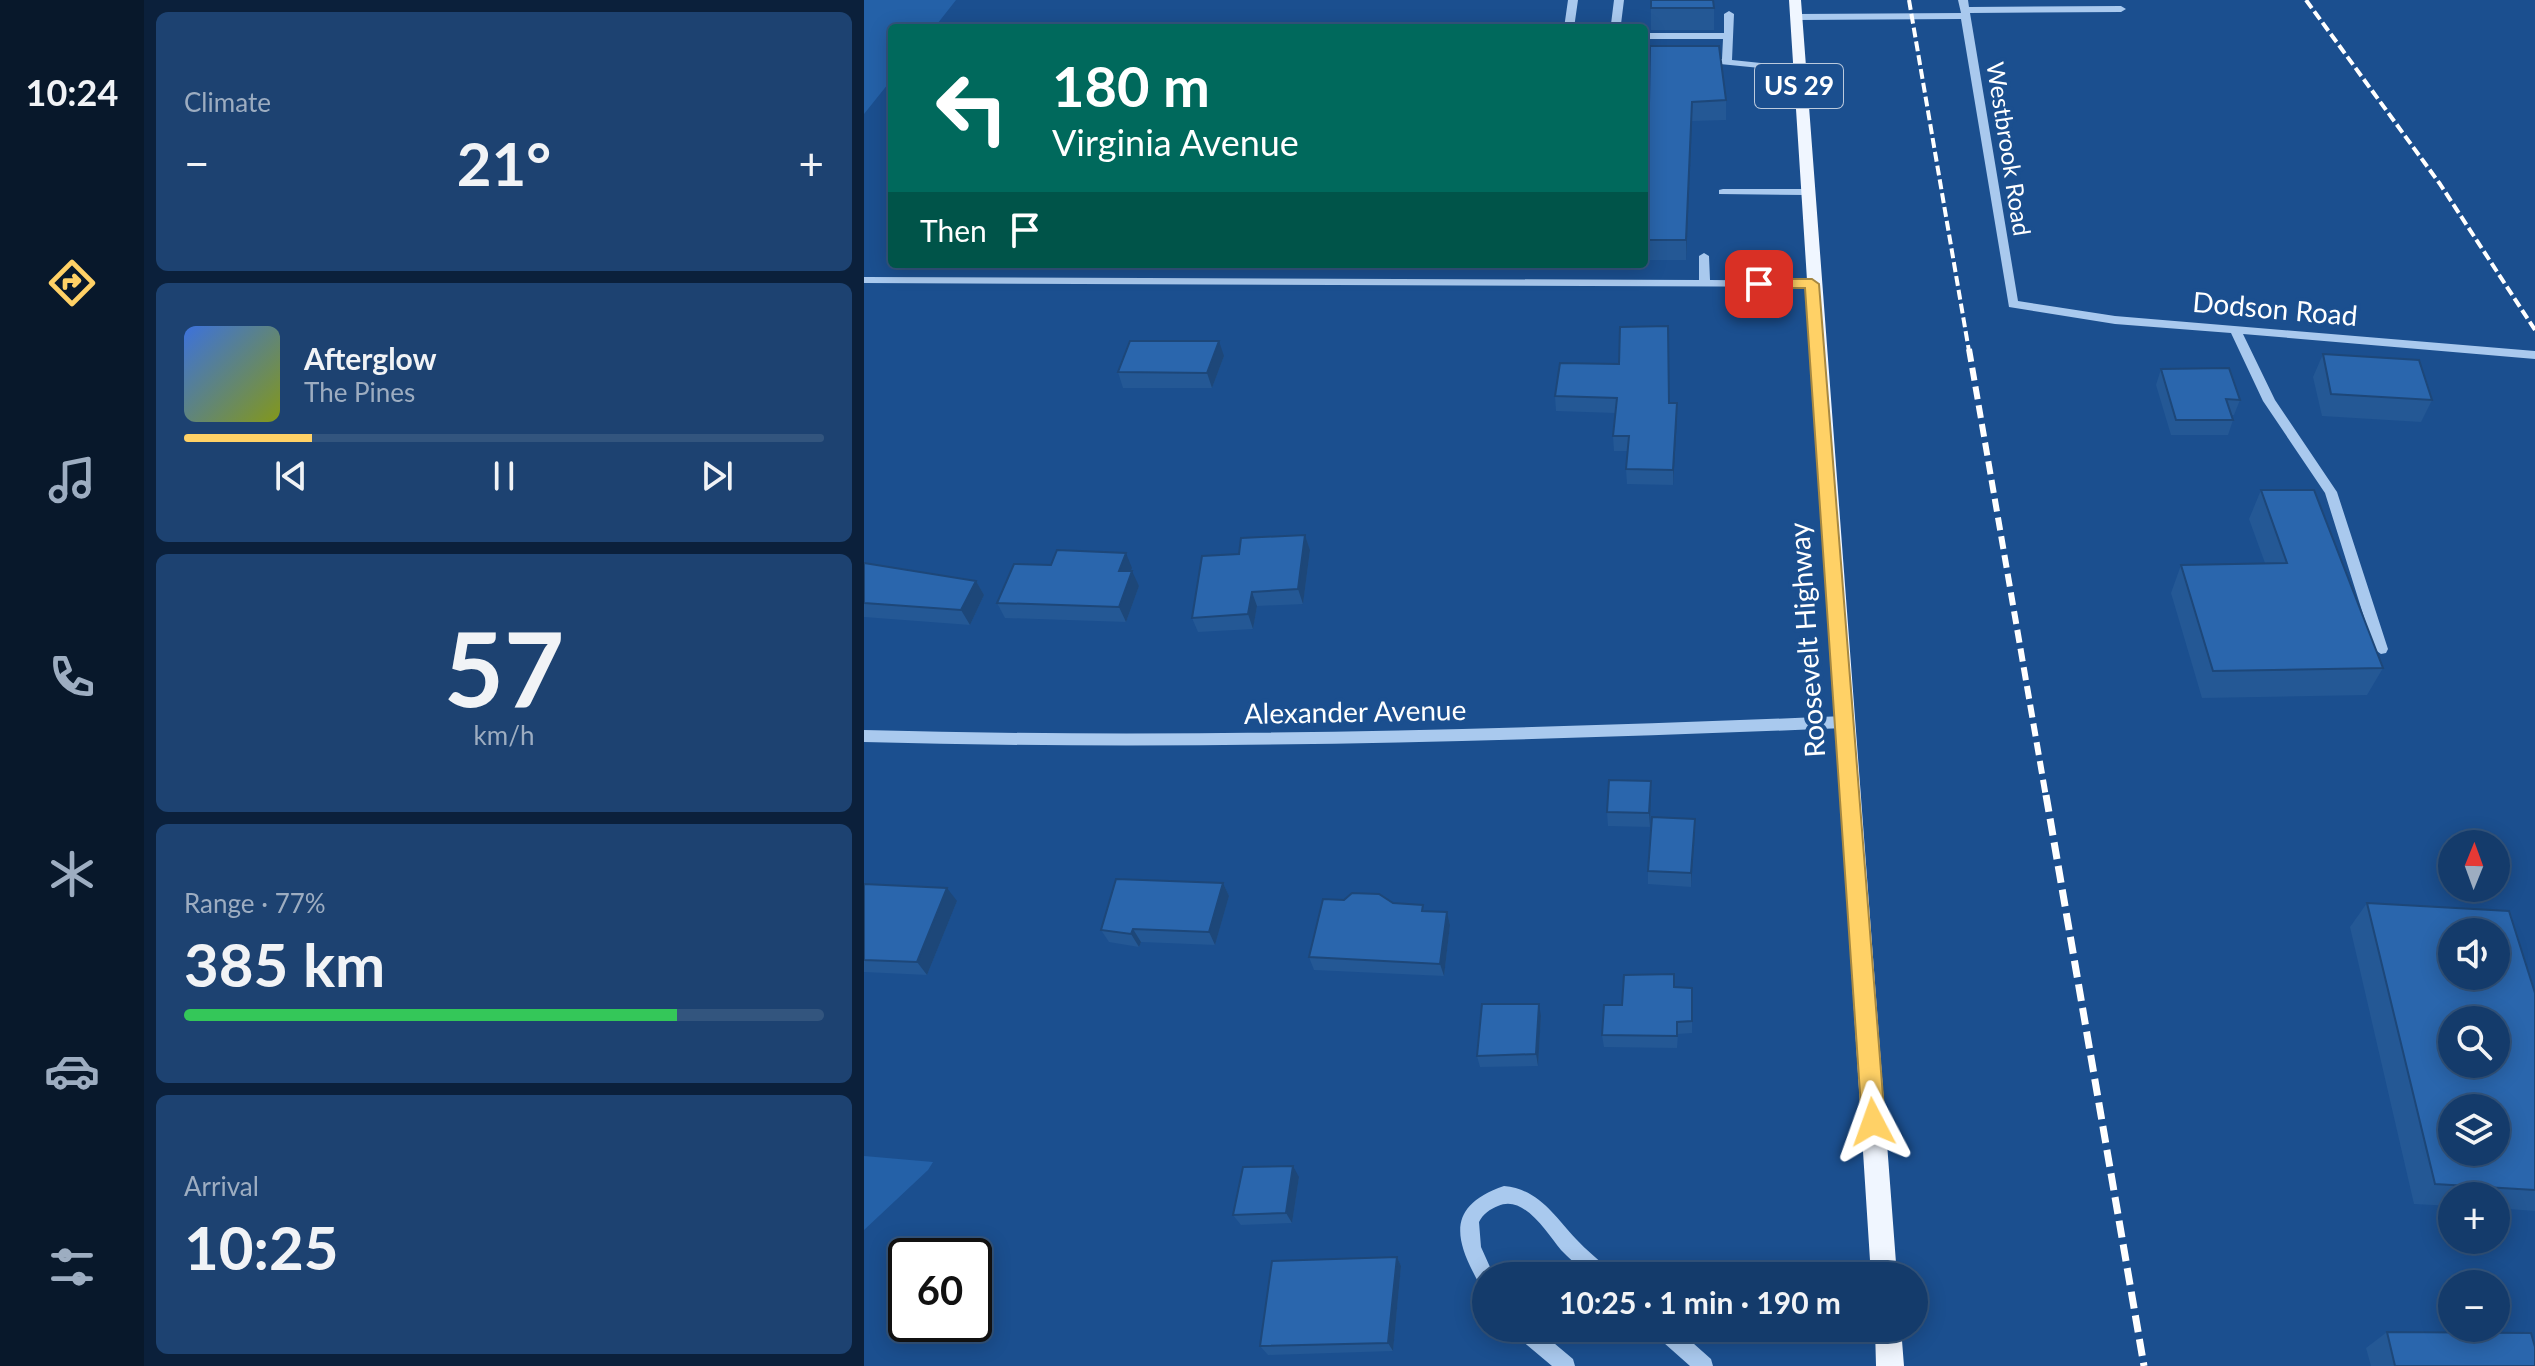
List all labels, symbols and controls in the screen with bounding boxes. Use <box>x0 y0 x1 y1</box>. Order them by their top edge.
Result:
text: 180 m <box>1052 52 1210 119</box>
icon: left <box>920 56 1024 160</box>
street label: Westbrook Road <box>1981 60 2038 238</box>
road number: US 29 <box>1755 64 1843 108</box>
text: 10:24 <box>26 70 118 114</box>
text: Climate <box>184 86 271 118</box>
text: Virginia Avenue <box>1052 120 1299 164</box>
text: 21° <box>457 127 551 199</box>
text: − <box>184 137 210 189</box>
text: + <box>798 137 824 189</box>
icon: arrive <box>1003 208 1047 252</box>
text: Then <box>920 212 987 248</box>
pin <box>1725 250 1793 318</box>
icon: directions <box>44 255 100 311</box>
icon: arrive <box>1737 262 1781 306</box>
street label: Dodson Road <box>2191 284 2359 332</box>
text: Afterglow <box>304 340 437 376</box>
text: The Pines <box>304 376 415 408</box>
icon: music <box>44 452 100 508</box>
icon: previous <box>269 454 313 498</box>
icon: pause <box>482 454 526 498</box>
icon: next <box>695 454 739 498</box>
street label: Roosevelt Highway <box>1781 521 1831 759</box>
text: 57 <box>444 604 564 729</box>
icon: phone <box>44 649 100 705</box>
street label: Alexander Avenue <box>1243 692 1467 730</box>
text: km/h <box>474 719 534 751</box>
north arrow <box>2438 830 2510 902</box>
map controls <box>2438 830 2510 1342</box>
icon: climate <box>44 846 100 902</box>
text: Range · 77% <box>184 887 326 919</box>
button: sound <box>2438 918 2510 990</box>
text: 385 km <box>184 928 385 1000</box>
button: search <box>2438 1006 2510 1078</box>
icon: car <box>44 1043 100 1099</box>
position arrow <box>1831 1080 1915 1164</box>
button: layers <box>2438 1094 2510 1166</box>
text: Arrival <box>184 1170 259 1202</box>
button: + <box>2438 1182 2510 1254</box>
text: 10:25 <box>184 1211 339 1283</box>
speed limit sign: 60 <box>888 1238 992 1342</box>
icon: filters <box>44 1239 100 1295</box>
button: − <box>2438 1270 2510 1342</box>
text: 10:25 · 1 min · 190 m <box>1559 1284 1841 1320</box>

